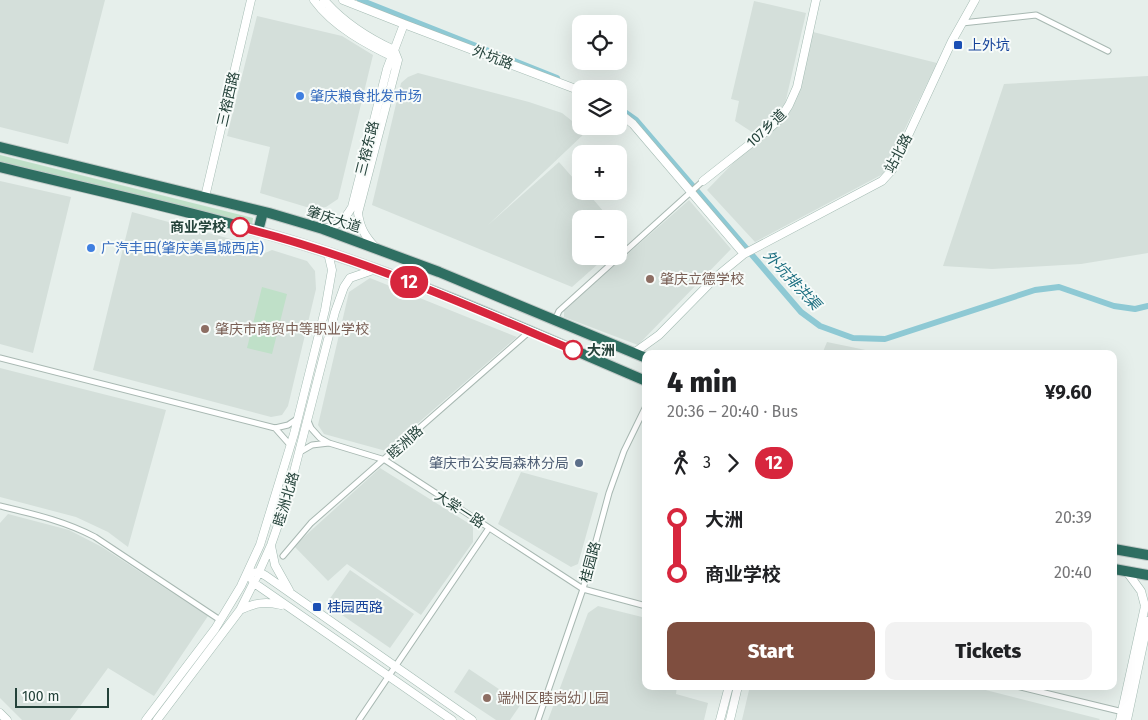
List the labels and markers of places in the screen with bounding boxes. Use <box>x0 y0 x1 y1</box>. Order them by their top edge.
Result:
place label: 上外坑 <box>968 37 1010 54</box>
marker: 上外坑 <box>952 39 964 51</box>
place label: 肇庆粮食批发市场 <box>310 88 422 105</box>
marker: 肇庆粮食批发市场 <box>294 90 306 102</box>
marker: 商业学校 <box>230 217 250 237</box>
place label: 商业学校 <box>170 219 226 236</box>
place label: 广汽丰田(肇庆美昌城西店) <box>101 240 264 257</box>
marker: 广汽丰田(肇庆美昌城西店) <box>85 242 97 254</box>
place label: 肇庆立德学校 <box>660 271 744 288</box>
marker: 肇庆立德学校 <box>644 273 656 285</box>
place label: 肇庆市商贸中等职业学校 <box>215 321 369 338</box>
marker: 肇庆市商贸中等职业学校 <box>199 323 211 335</box>
marker: 大洲 <box>563 340 583 360</box>
place label: 大洲 <box>587 342 615 359</box>
place label: 肇庆市公安局森林分局 <box>429 455 569 472</box>
marker: 肇庆市公安局森林分局 <box>573 457 585 469</box>
place label: 桂园西路 <box>327 599 383 616</box>
marker: 桂园西路 <box>311 601 323 613</box>
place label: 端州区睦岗幼儿园 <box>497 690 609 707</box>
marker: 端州区睦岗幼儿园 <box>481 692 493 704</box>

